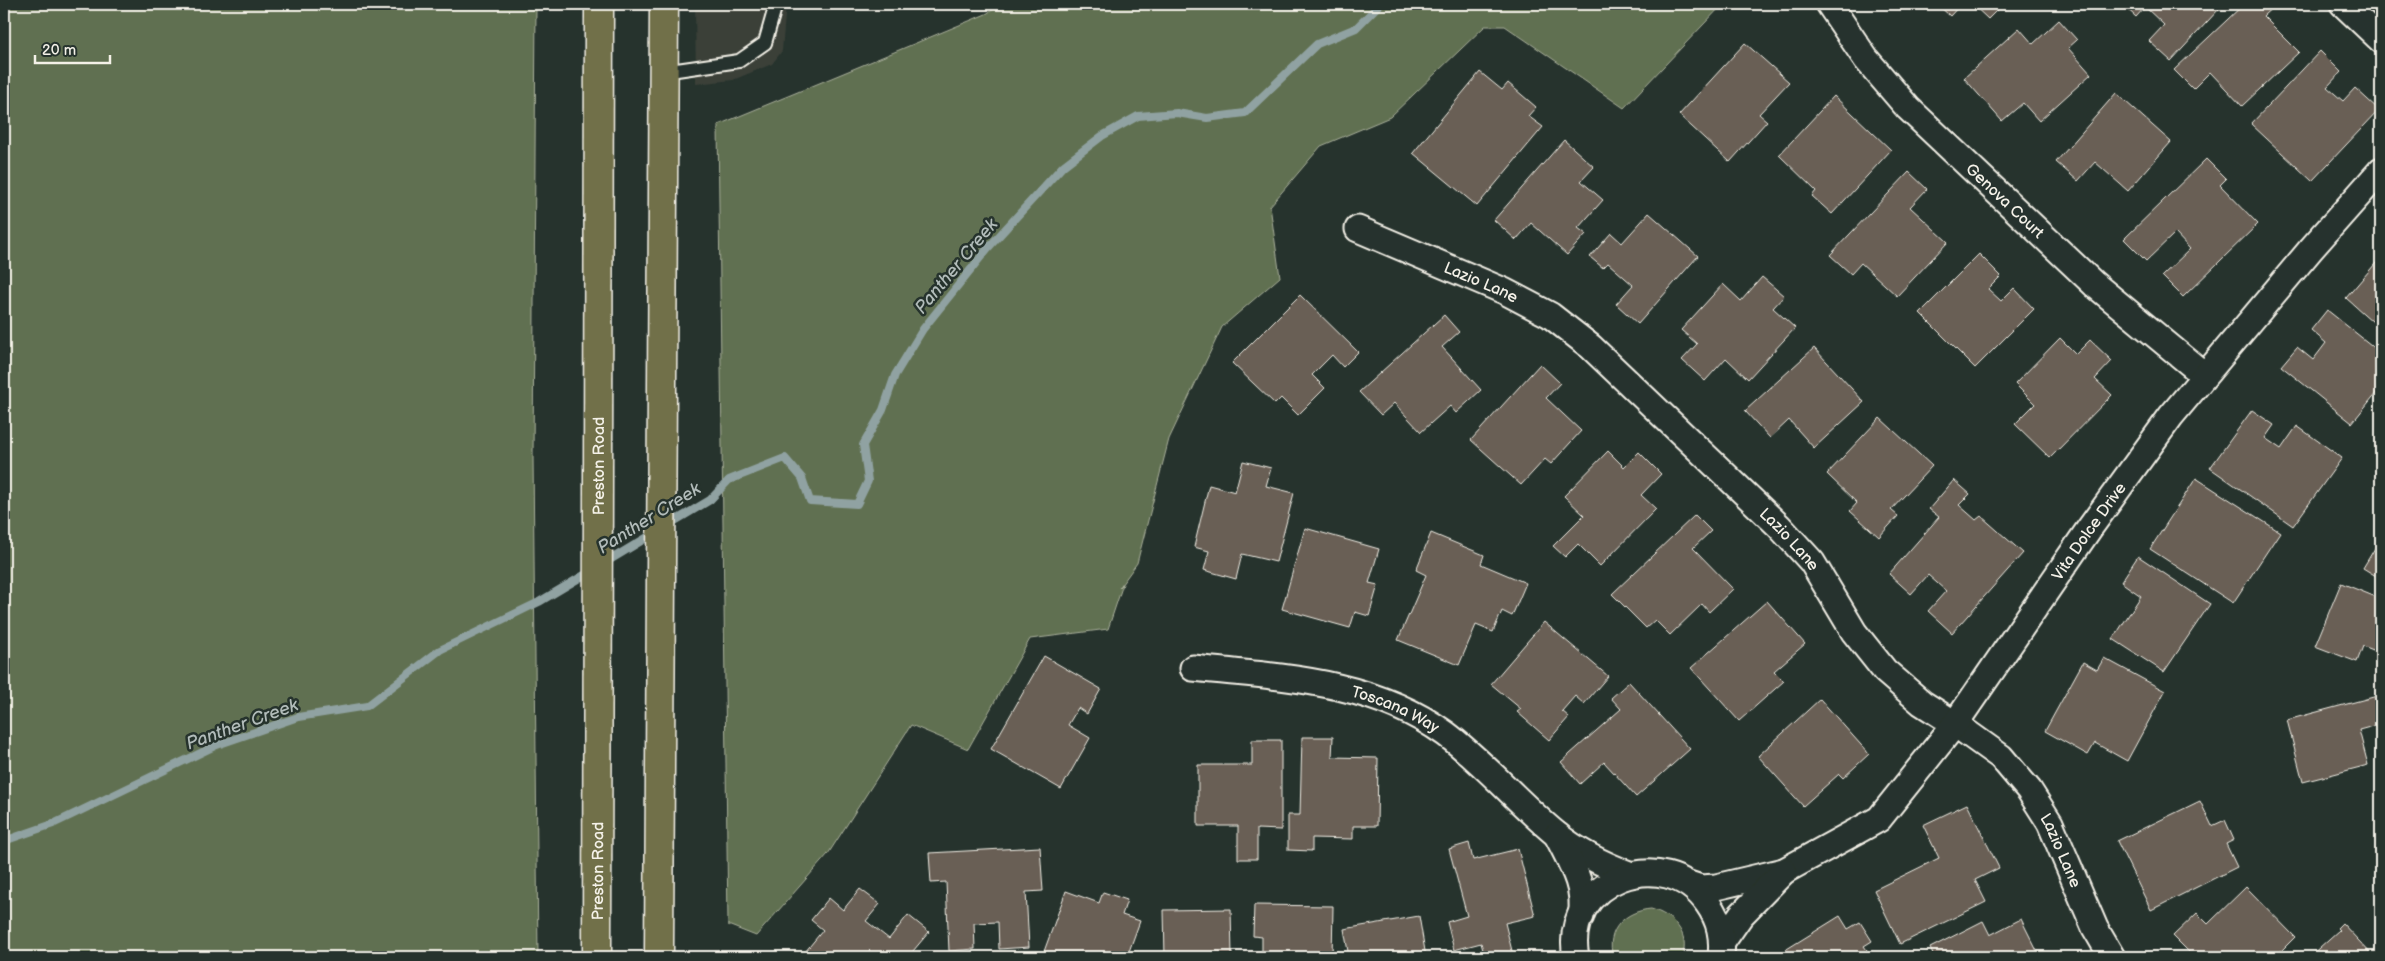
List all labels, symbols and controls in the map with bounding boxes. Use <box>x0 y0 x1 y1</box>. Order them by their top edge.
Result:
scale bar <box>35 32 110 64</box>
text: 20 m <box>42 41 76 60</box>
street label: Genova Court <box>1961 160 2048 243</box>
water label: Panther Creek <box>911 214 1003 318</box>
street label: Lazio Lane <box>1441 259 1521 308</box>
street label: Preston Road <box>590 417 609 515</box>
water label: Panther Creek <box>594 478 706 558</box>
street label: Vita Dolce Drive <box>2049 479 2131 585</box>
street label: Lazio Lane <box>1755 505 1823 575</box>
street label: Toscana Way <box>1349 683 1443 738</box>
water label: Panther Creek <box>183 694 302 754</box>
street label: Lazio Lane <box>2035 810 2085 891</box>
street label: Preston Road <box>589 822 608 920</box>

